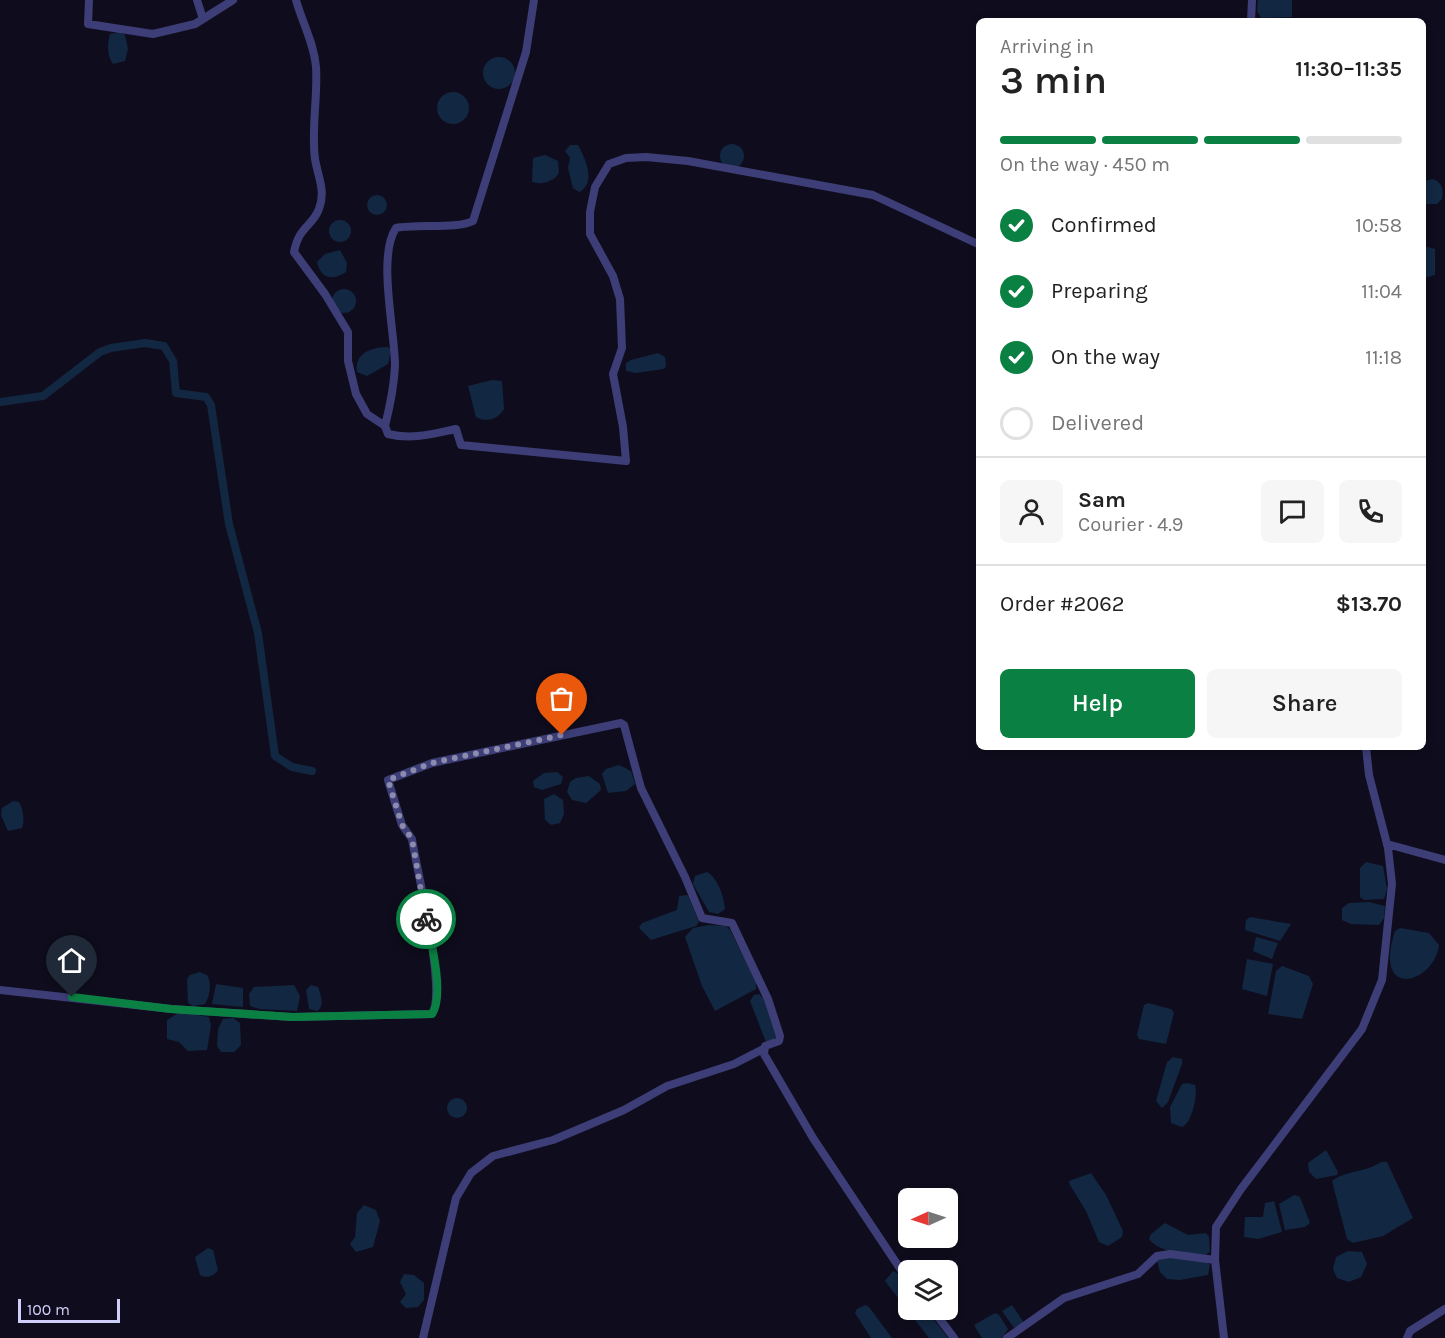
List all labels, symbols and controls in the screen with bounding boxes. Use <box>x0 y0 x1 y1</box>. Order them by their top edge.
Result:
text: Arriving in <box>1000 35 1094 58</box>
text: 11:30–11:35 <box>1295 56 1402 82</box>
text: 3 min <box>1000 57 1107 103</box>
text: On the way · 450 m <box>1000 153 1170 176</box>
icon: check <box>1000 209 1033 242</box>
text: Confirmed <box>1051 212 1157 238</box>
text: 10:58 <box>1355 214 1402 237</box>
icon: check <box>1000 275 1033 308</box>
text: Preparing <box>1051 278 1148 304</box>
text: 11:04 <box>1361 280 1402 303</box>
icon: check <box>1000 341 1033 374</box>
text: On the way <box>1051 344 1160 370</box>
text: 11:18 <box>1365 346 1402 369</box>
text: Delivered <box>1051 410 1144 436</box>
button: person <box>1000 480 1063 543</box>
button: chat <box>1261 480 1324 543</box>
button: phone <box>1339 480 1402 543</box>
text: Sam <box>1078 487 1126 513</box>
text: Courier · 4.9 <box>1078 513 1183 536</box>
text: Order #2062 <box>1000 591 1125 617</box>
text: $13.70 <box>1336 591 1402 617</box>
button: Help <box>1000 669 1195 738</box>
button: Share <box>1207 669 1402 738</box>
pin <box>536 673 587 735</box>
icon: bag <box>545 682 578 715</box>
courier <box>396 889 456 949</box>
icon: bike <box>410 903 443 936</box>
pin <box>46 935 97 997</box>
icon: home <box>55 944 88 977</box>
north arrow <box>898 1188 958 1248</box>
map controls <box>898 1188 958 1320</box>
button: layers <box>898 1260 958 1320</box>
scale bar <box>18 1296 120 1324</box>
text: 100 m <box>27 1300 70 1319</box>

